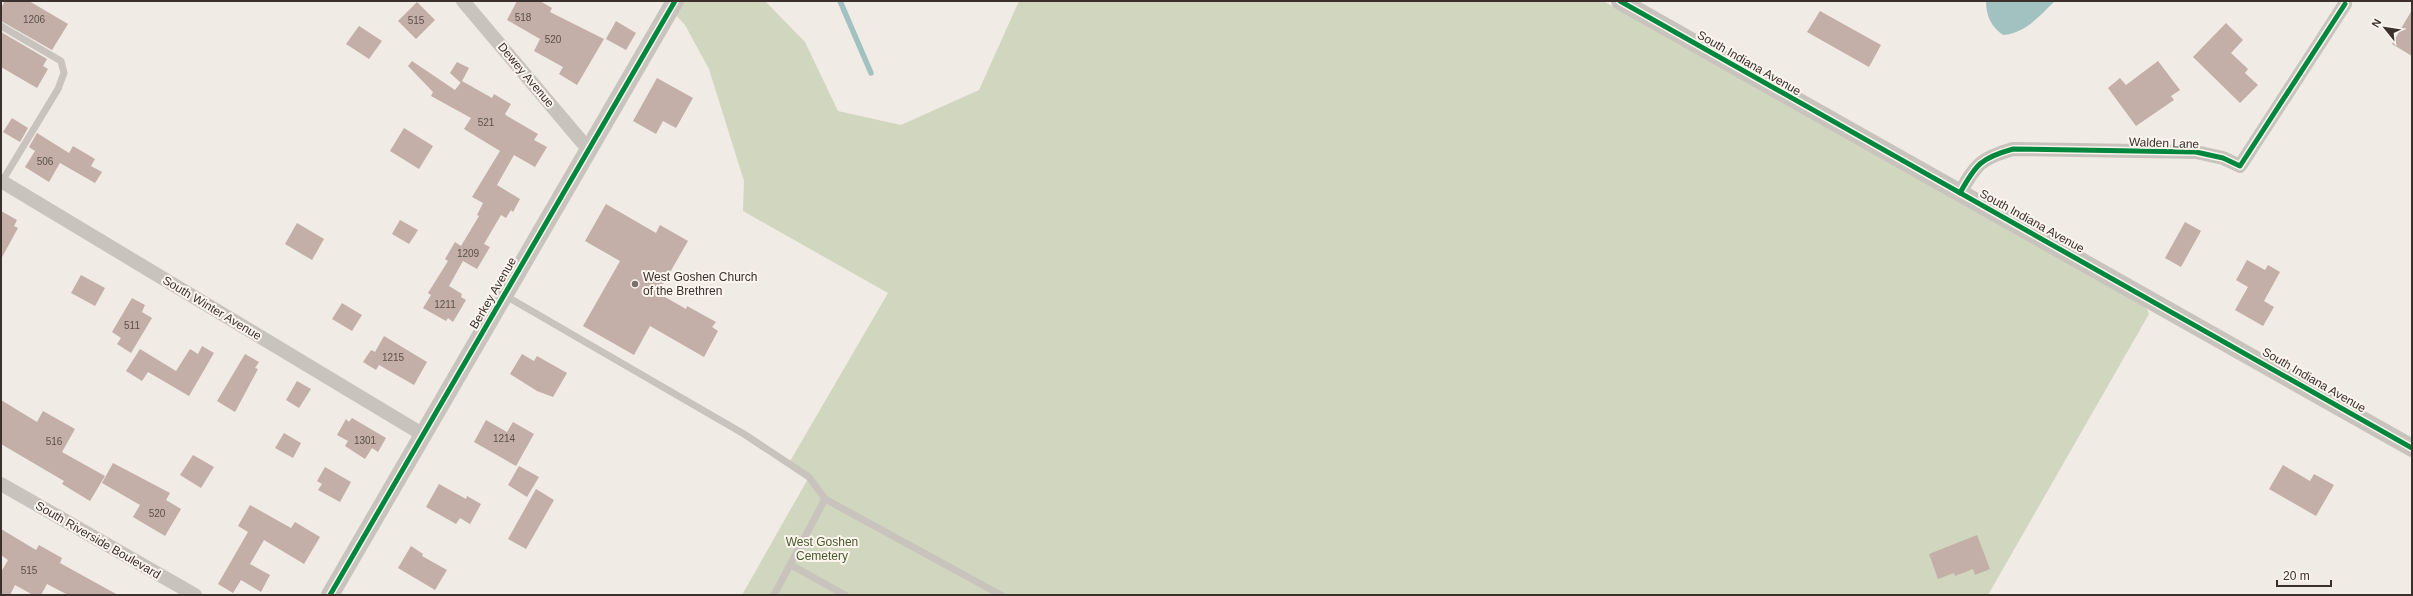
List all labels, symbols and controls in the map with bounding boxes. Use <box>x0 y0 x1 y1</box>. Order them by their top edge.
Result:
north arrow <box>2365 8 2405 48</box>
house number: 518 <box>515 12 532 23</box>
house number: 1206 <box>23 14 46 25</box>
house number: 515 <box>408 15 425 26</box>
text: N <box>2369 17 2384 29</box>
street label: South Indiana Avenue <box>1695 28 1804 99</box>
house number: 520 <box>545 34 562 45</box>
street label: Dewey Avenue <box>495 40 557 110</box>
house number: 521 <box>478 117 495 128</box>
street label: Walden Lane <box>2129 135 2200 151</box>
house number: 506 <box>37 156 54 167</box>
street label: South Indiana Avenue <box>1977 186 2087 256</box>
house number: 1209 <box>457 248 480 259</box>
street label: Berkey Avenue <box>467 254 519 331</box>
place label: West Goshen Church of the Brethren <box>643 270 758 298</box>
street label: South Winter Avenue <box>160 273 264 343</box>
marker: West Goshen Church of the Brethren <box>630 279 640 289</box>
house number: 1211 <box>434 299 456 310</box>
house number: 511 <box>124 320 140 331</box>
street label: South Indiana Avenue <box>2260 345 2369 416</box>
house number: 1215 <box>382 352 405 363</box>
house number: 1214 <box>493 433 516 444</box>
house number: 1301 <box>354 435 377 446</box>
house number: 516 <box>46 436 63 447</box>
street label: South Riverside Boulevard <box>33 498 163 582</box>
house number: 520 <box>149 508 166 519</box>
park label: West Goshen Cemetery <box>786 535 858 563</box>
scale bar <box>2277 562 2331 588</box>
house number: 515 <box>21 565 38 576</box>
text: 20 m <box>2283 569 2310 583</box>

